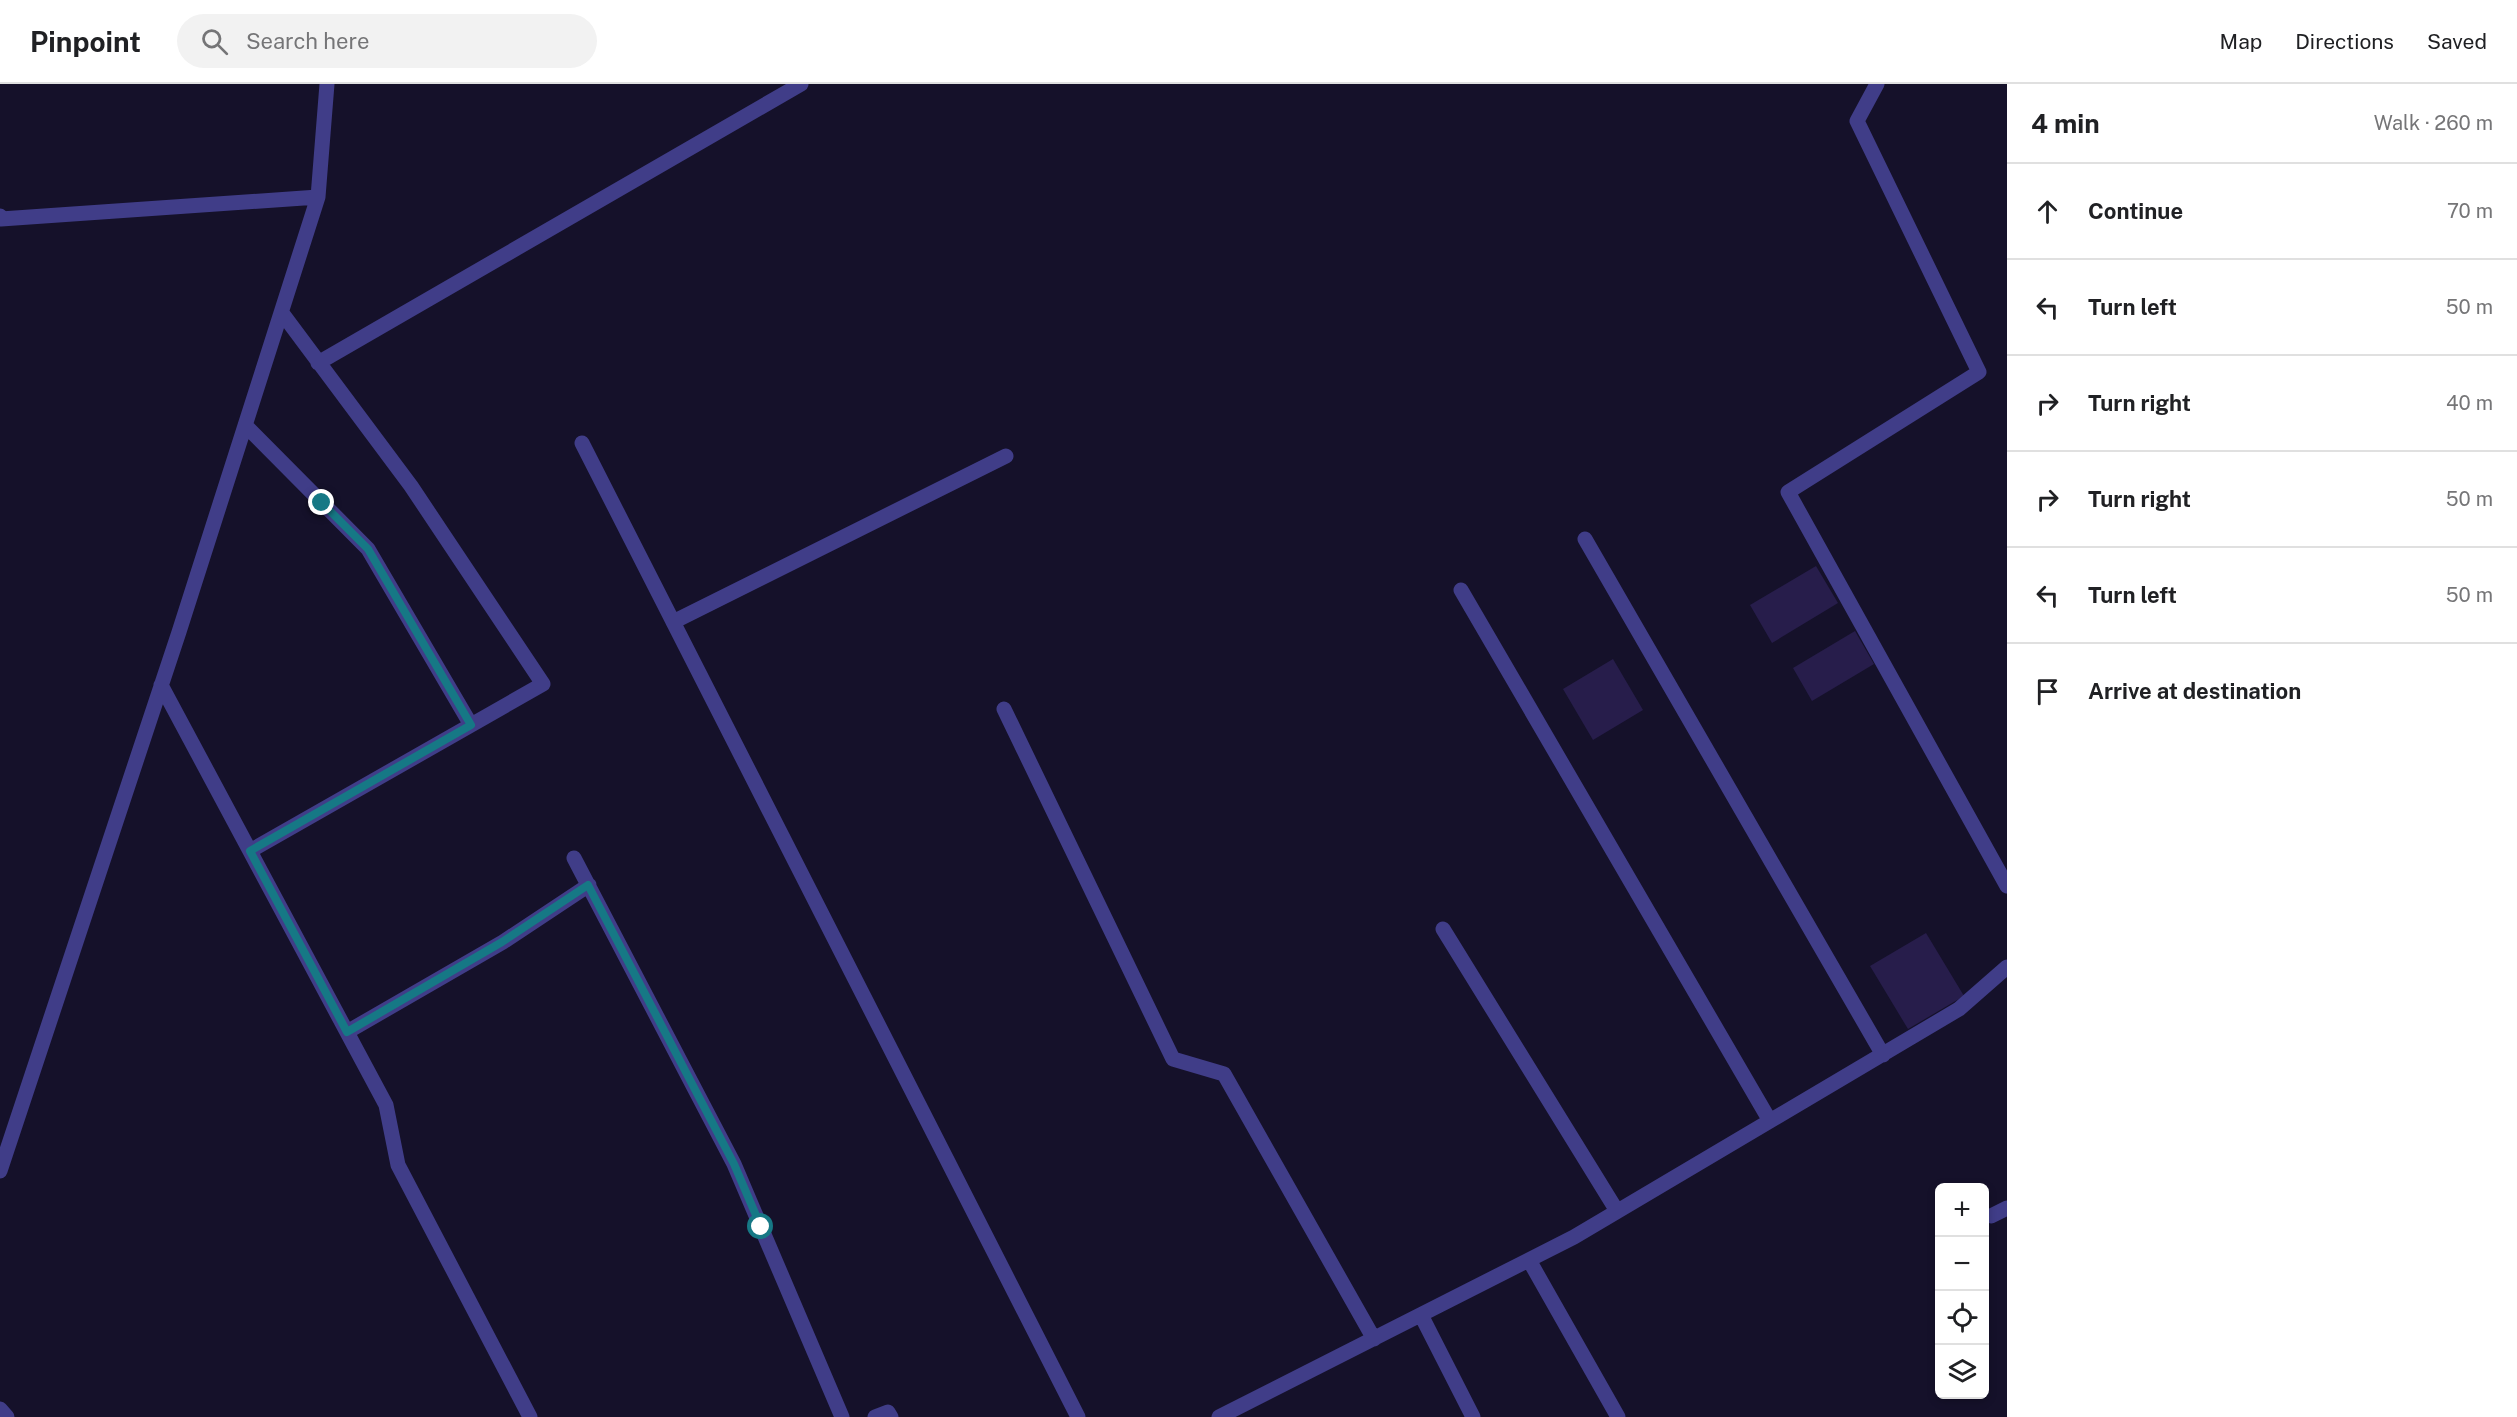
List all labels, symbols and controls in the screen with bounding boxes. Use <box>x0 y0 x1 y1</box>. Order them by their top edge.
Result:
search box <box>177 14 597 68</box>
text: Pinpoint <box>30 25 141 58</box>
icon: search <box>198 25 231 58</box>
text: Search here <box>246 28 369 54</box>
text: Map <box>2220 29 2262 54</box>
text: Directions <box>2295 29 2394 54</box>
text: Saved <box>2427 29 2487 54</box>
text: 4 min <box>2031 108 2100 139</box>
text: Walk · 260 m <box>2374 111 2493 135</box>
icon: ahead <box>2031 195 2064 228</box>
text: Continue <box>2088 198 2183 224</box>
text: 70 m <box>2447 199 2493 223</box>
icon: left <box>2031 291 2064 324</box>
text: Turn left <box>2088 294 2177 320</box>
text: 50 m <box>2446 295 2493 319</box>
icon: right <box>2031 387 2064 420</box>
text: Turn right <box>2088 390 2191 416</box>
text: 40 m <box>2446 391 2493 415</box>
icon: right <box>2031 483 2064 516</box>
text: Turn right <box>2088 486 2191 512</box>
text: 50 m <box>2446 487 2493 511</box>
route end <box>308 489 334 515</box>
icon: left <box>2031 579 2064 612</box>
text: Turn left <box>2088 582 2177 608</box>
text: 50 m <box>2446 583 2493 607</box>
icon: arrive <box>2031 675 2064 708</box>
text: Arrive at destination <box>2088 678 2301 704</box>
map controls <box>1935 1183 1989 1399</box>
button: + <box>1935 1183 1989 1237</box>
route start <box>747 1213 773 1239</box>
button: − <box>1935 1237 1989 1291</box>
button: locate <box>1935 1291 1989 1345</box>
button: layers <box>1935 1345 1989 1399</box>

